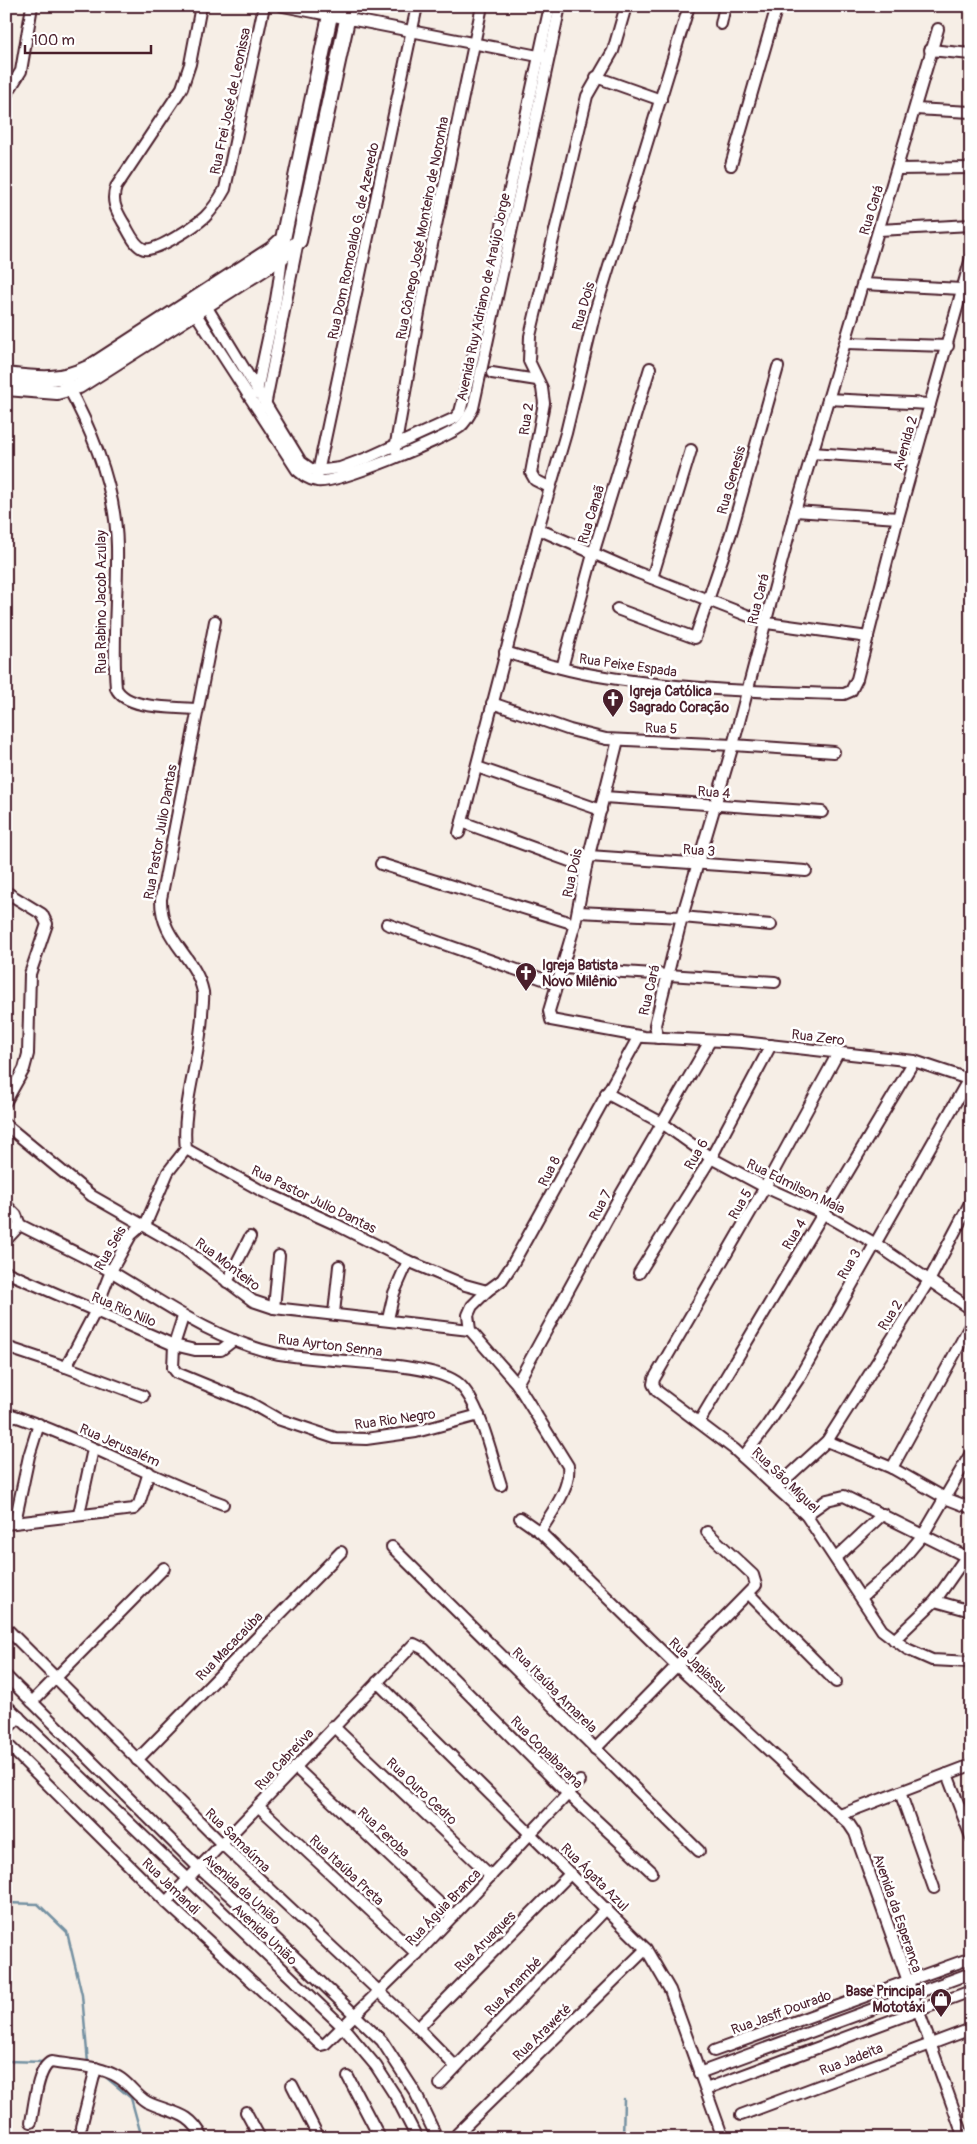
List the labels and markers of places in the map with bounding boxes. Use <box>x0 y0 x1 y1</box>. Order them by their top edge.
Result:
place label: Igreja Católica Sagrado Coração <box>629 683 729 716</box>
church icon: Igreja Católica Sagrado Coração <box>601 687 625 718</box>
place label: Igreja Batista Novo Milênio <box>542 957 618 990</box>
church icon: Igreja Batista Novo Milênio <box>514 961 538 992</box>
place label: Base Principal Mototáxi <box>846 1983 926 2016</box>
shop icon: Base Principal Mototáxi <box>929 1987 953 2018</box>

